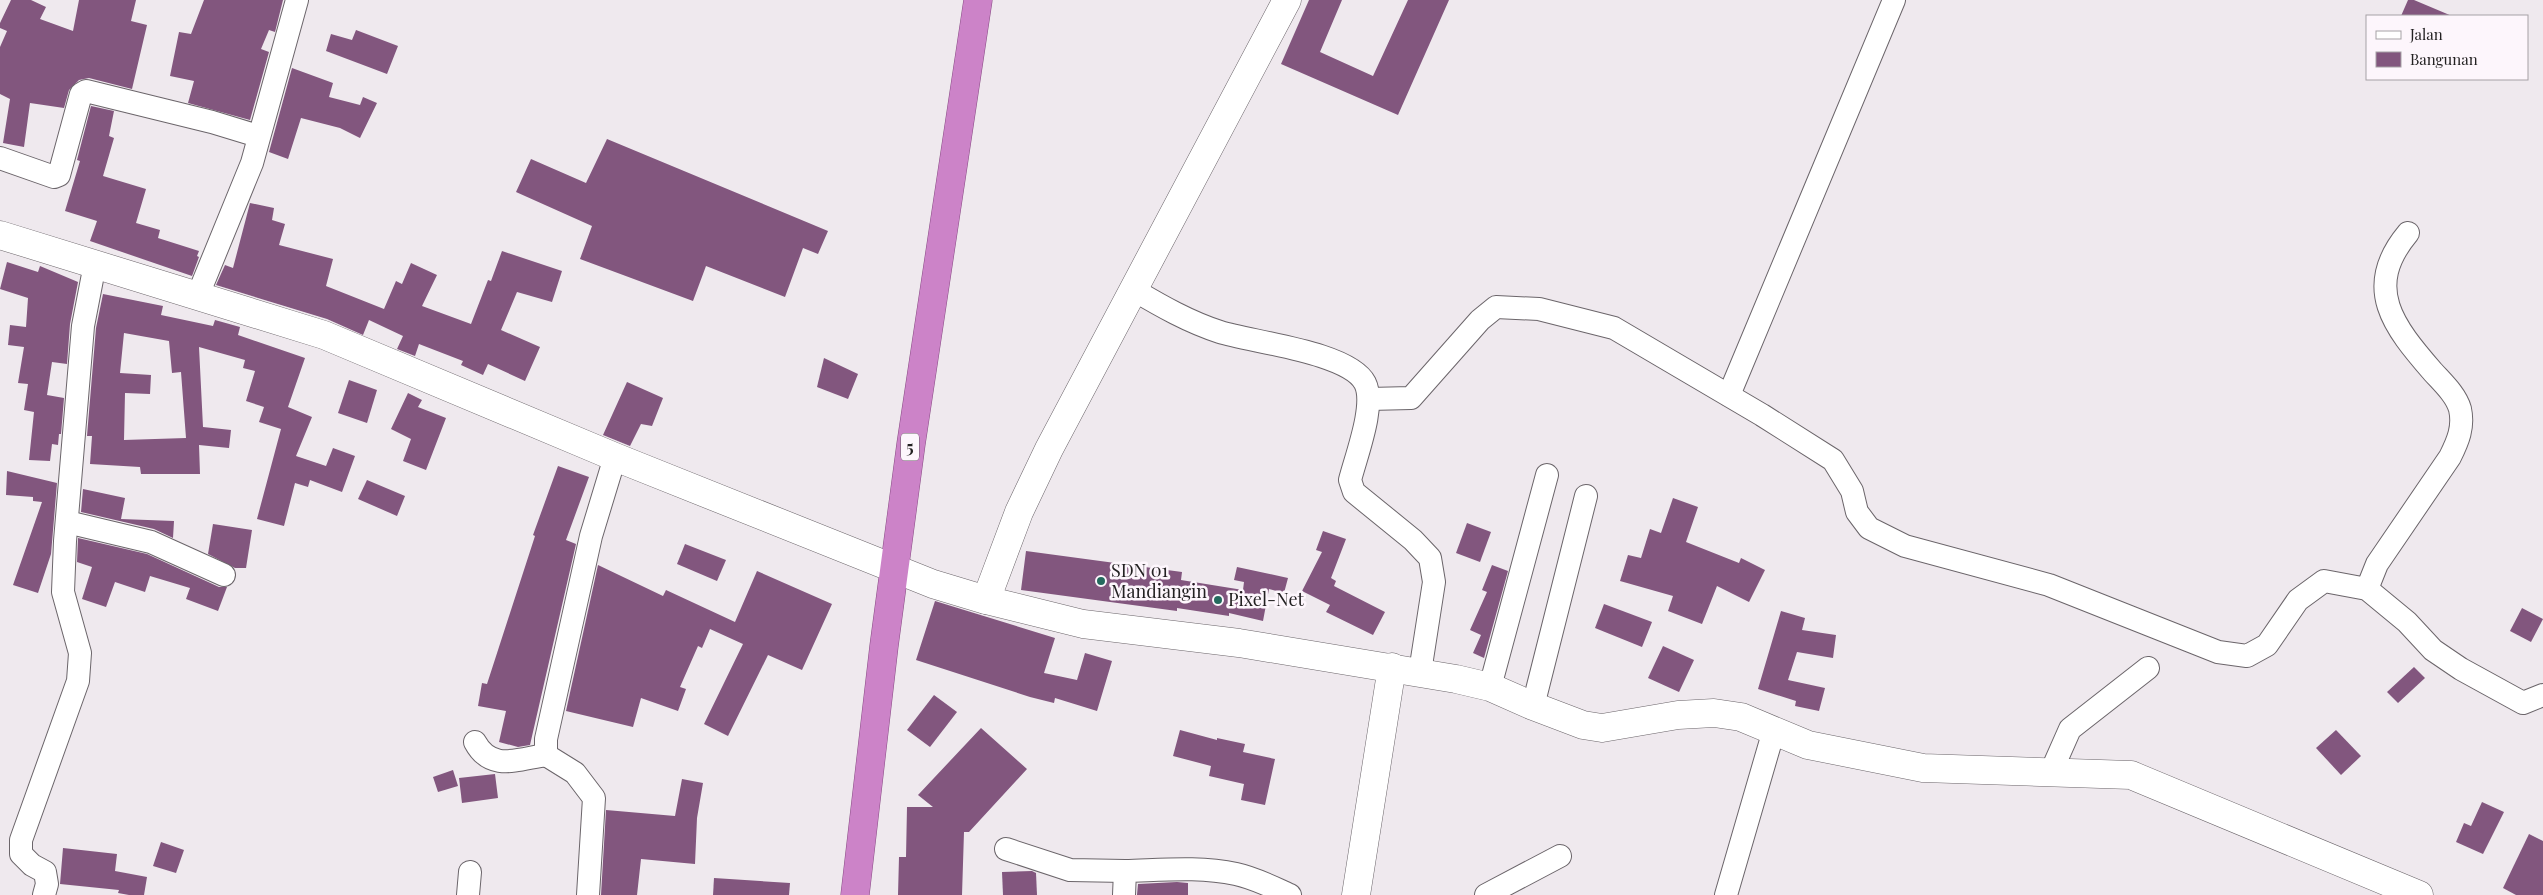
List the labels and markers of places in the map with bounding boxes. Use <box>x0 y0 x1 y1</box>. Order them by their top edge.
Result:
place label: SDN 01 Mandiangin <box>1111 558 1207 603</box>
marker: SDN 01 Mandiangin <box>1095 575 1107 587</box>
place label: Pixel-Net <box>1228 587 1305 611</box>
marker: Pixel-Net <box>1212 594 1224 606</box>

